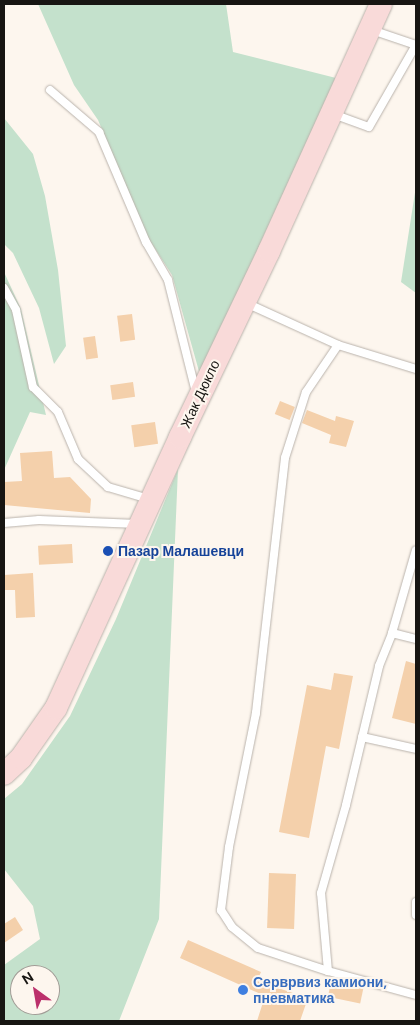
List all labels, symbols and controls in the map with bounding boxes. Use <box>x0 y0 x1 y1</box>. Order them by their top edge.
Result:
street label: Жак Дюкло <box>177 357 223 431</box>
place label: Пазар Малашевци <box>118 543 244 559</box>
marker: Пазар Малашевци <box>102 545 114 557</box>
north arrow <box>10 965 60 1015</box>
text: N <box>18 968 37 988</box>
place label: Серврвиз камиони, пневматика <box>253 974 387 1006</box>
marker: Серврвиз камиони, пневматика <box>237 984 249 996</box>

